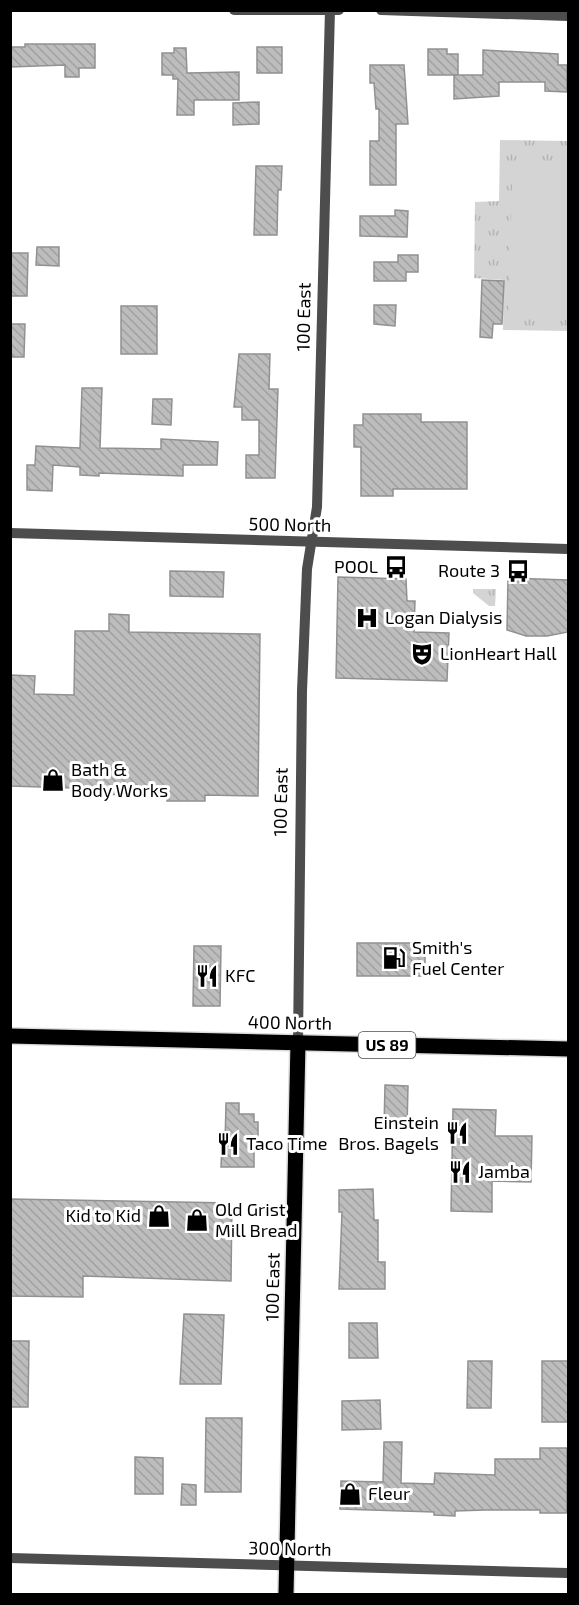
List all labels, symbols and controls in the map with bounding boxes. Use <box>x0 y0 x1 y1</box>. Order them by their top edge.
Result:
street label: 100 East <box>291 282 315 352</box>
street label: 500 North <box>248 512 332 536</box>
bus stop icon: POOL <box>383 554 409 580</box>
place label: POOL <box>334 555 378 577</box>
bus stop icon: Route 3 <box>505 558 531 584</box>
place label: Route 3 <box>438 559 500 581</box>
hospital icon: Logan Dialysis <box>354 605 380 631</box>
place label: Logan Dialysis <box>385 606 502 628</box>
theatre icon: LionHeart Hall <box>409 641 435 667</box>
place label: LionHeart Hall <box>440 642 557 664</box>
place label: Bath & Body Works <box>71 758 168 801</box>
shop icon: Bath & Body Works <box>40 767 66 793</box>
street label: 100 East <box>268 767 292 837</box>
place label: Smith's Fuel Center <box>412 936 504 979</box>
fuel station icon: Smith's Fuel Center <box>381 945 407 971</box>
restaurant icon: KFC <box>194 963 220 989</box>
place label: KFC <box>225 964 255 986</box>
street label: 400 North <box>248 1010 332 1034</box>
road number: US 89 <box>358 1032 416 1058</box>
place label: Einstein Bros. Bagels <box>338 1111 439 1154</box>
restaurant icon: Einstein Bros. Bagels <box>444 1120 470 1146</box>
restaurant icon: Taco Time <box>215 1131 241 1157</box>
place label: Taco Time <box>246 1132 328 1154</box>
restaurant icon: Jamba <box>447 1159 473 1185</box>
place label: Jamba <box>478 1160 530 1182</box>
place label: Old Grist Mill Bread <box>215 1198 298 1241</box>
shop icon: Kid to Kid <box>146 1203 172 1229</box>
place label: Kid to Kid <box>65 1204 141 1226</box>
shop icon: Old Grist Mill Bread <box>184 1207 210 1233</box>
street label: 100 East <box>260 1252 284 1322</box>
shop icon: Fleur <box>337 1481 363 1507</box>
place label: Fleur <box>368 1482 410 1504</box>
street label: 300 North <box>248 1536 332 1560</box>

